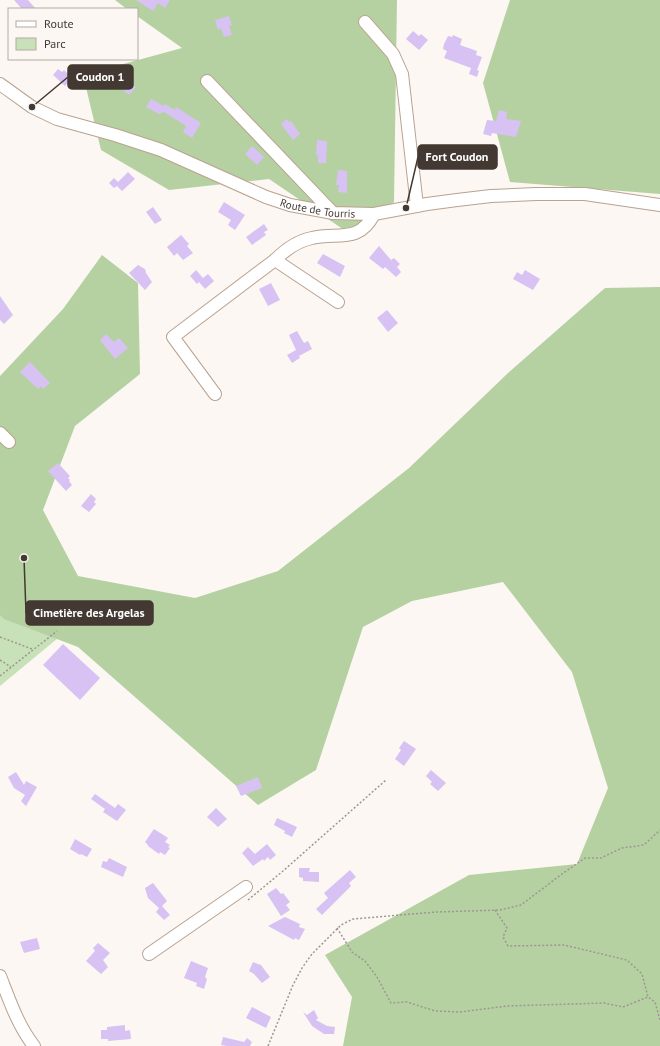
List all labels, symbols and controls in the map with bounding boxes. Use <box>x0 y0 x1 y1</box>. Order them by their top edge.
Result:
legend <box>8 8 138 60</box>
text: Route <box>44 16 74 31</box>
text: Parc <box>44 36 66 51</box>
callout: Coudon 1 <box>68 65 133 89</box>
text: Coudon 1 <box>76 69 124 84</box>
callout: Fort Coudon <box>418 145 497 169</box>
text: Fort Coudon <box>426 149 488 164</box>
street label: Route de Tourris <box>278 195 356 221</box>
callout: Cimetière des Argelas <box>26 601 153 625</box>
text: Cimetière des Argelas <box>33 605 145 620</box>

